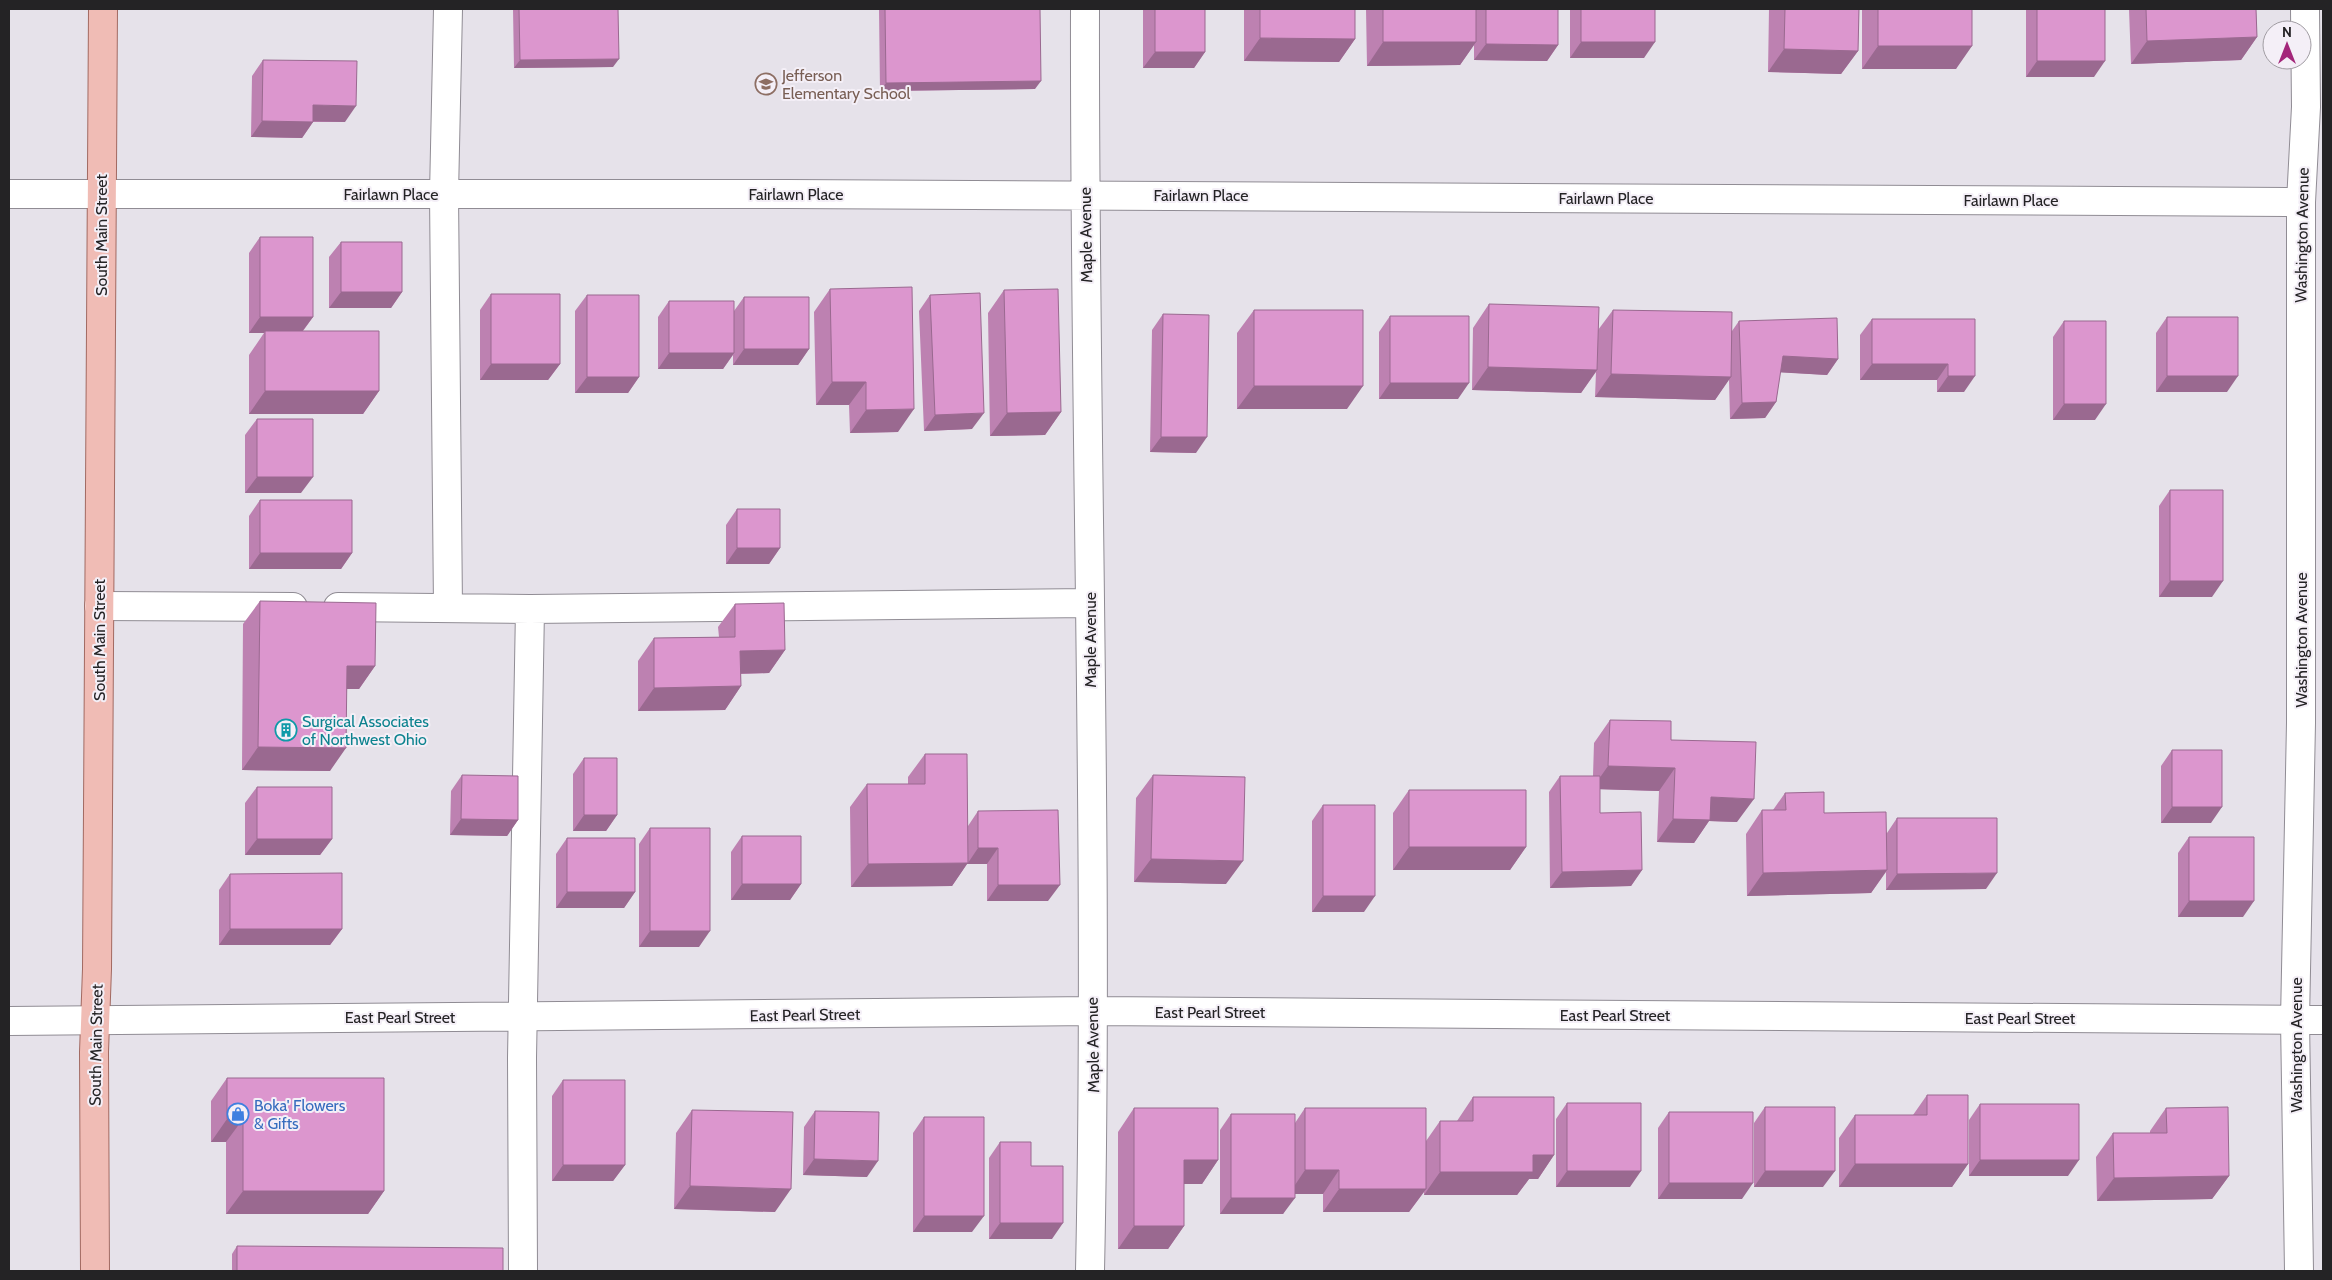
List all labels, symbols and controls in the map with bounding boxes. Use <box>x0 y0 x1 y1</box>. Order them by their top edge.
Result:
north arrow <box>2262 20 2312 70</box>
text: N <box>2282 23 2292 41</box>
place label: Jefferson Elementary School <box>781 66 910 103</box>
school or university icon: Jefferson Elementary School <box>754 72 778 96</box>
street label: Washington Avenue <box>2291 167 2313 303</box>
street label: South Main Street <box>92 173 111 296</box>
street label: Fairlawn Place <box>344 185 438 204</box>
street label: Fairlawn Place <box>749 185 843 204</box>
street label: Fairlawn Place <box>1154 186 1248 205</box>
street label: Maple Avenue <box>1076 187 1096 283</box>
street label: Fairlawn Place <box>1559 189 1653 208</box>
street label: Fairlawn Place <box>1964 191 2058 210</box>
street label: Washington Avenue <box>2292 572 2311 708</box>
street label: South Main Street <box>90 578 109 701</box>
street label: Maple Avenue <box>1081 592 1100 688</box>
place label: Surgical Associates of Northwest Ohio <box>302 712 429 749</box>
building icon: Surgical Associates of Northwest Ohio <box>274 718 298 742</box>
street label: Washington Avenue <box>2287 977 2306 1113</box>
street label: South Main Street <box>85 983 107 1106</box>
street label: Maple Avenue <box>1083 997 1103 1093</box>
street label: East Pearl Street <box>1155 1003 1266 1022</box>
street label: East Pearl Street <box>750 1005 861 1025</box>
street label: East Pearl Street <box>1560 1006 1671 1025</box>
street label: East Pearl Street <box>345 1008 456 1027</box>
street label: East Pearl Street <box>1965 1009 2076 1028</box>
place label: Boka' Flowers & Gifts <box>254 1096 346 1133</box>
shop icon: Boka' Flowers & Gifts <box>226 1102 250 1126</box>

